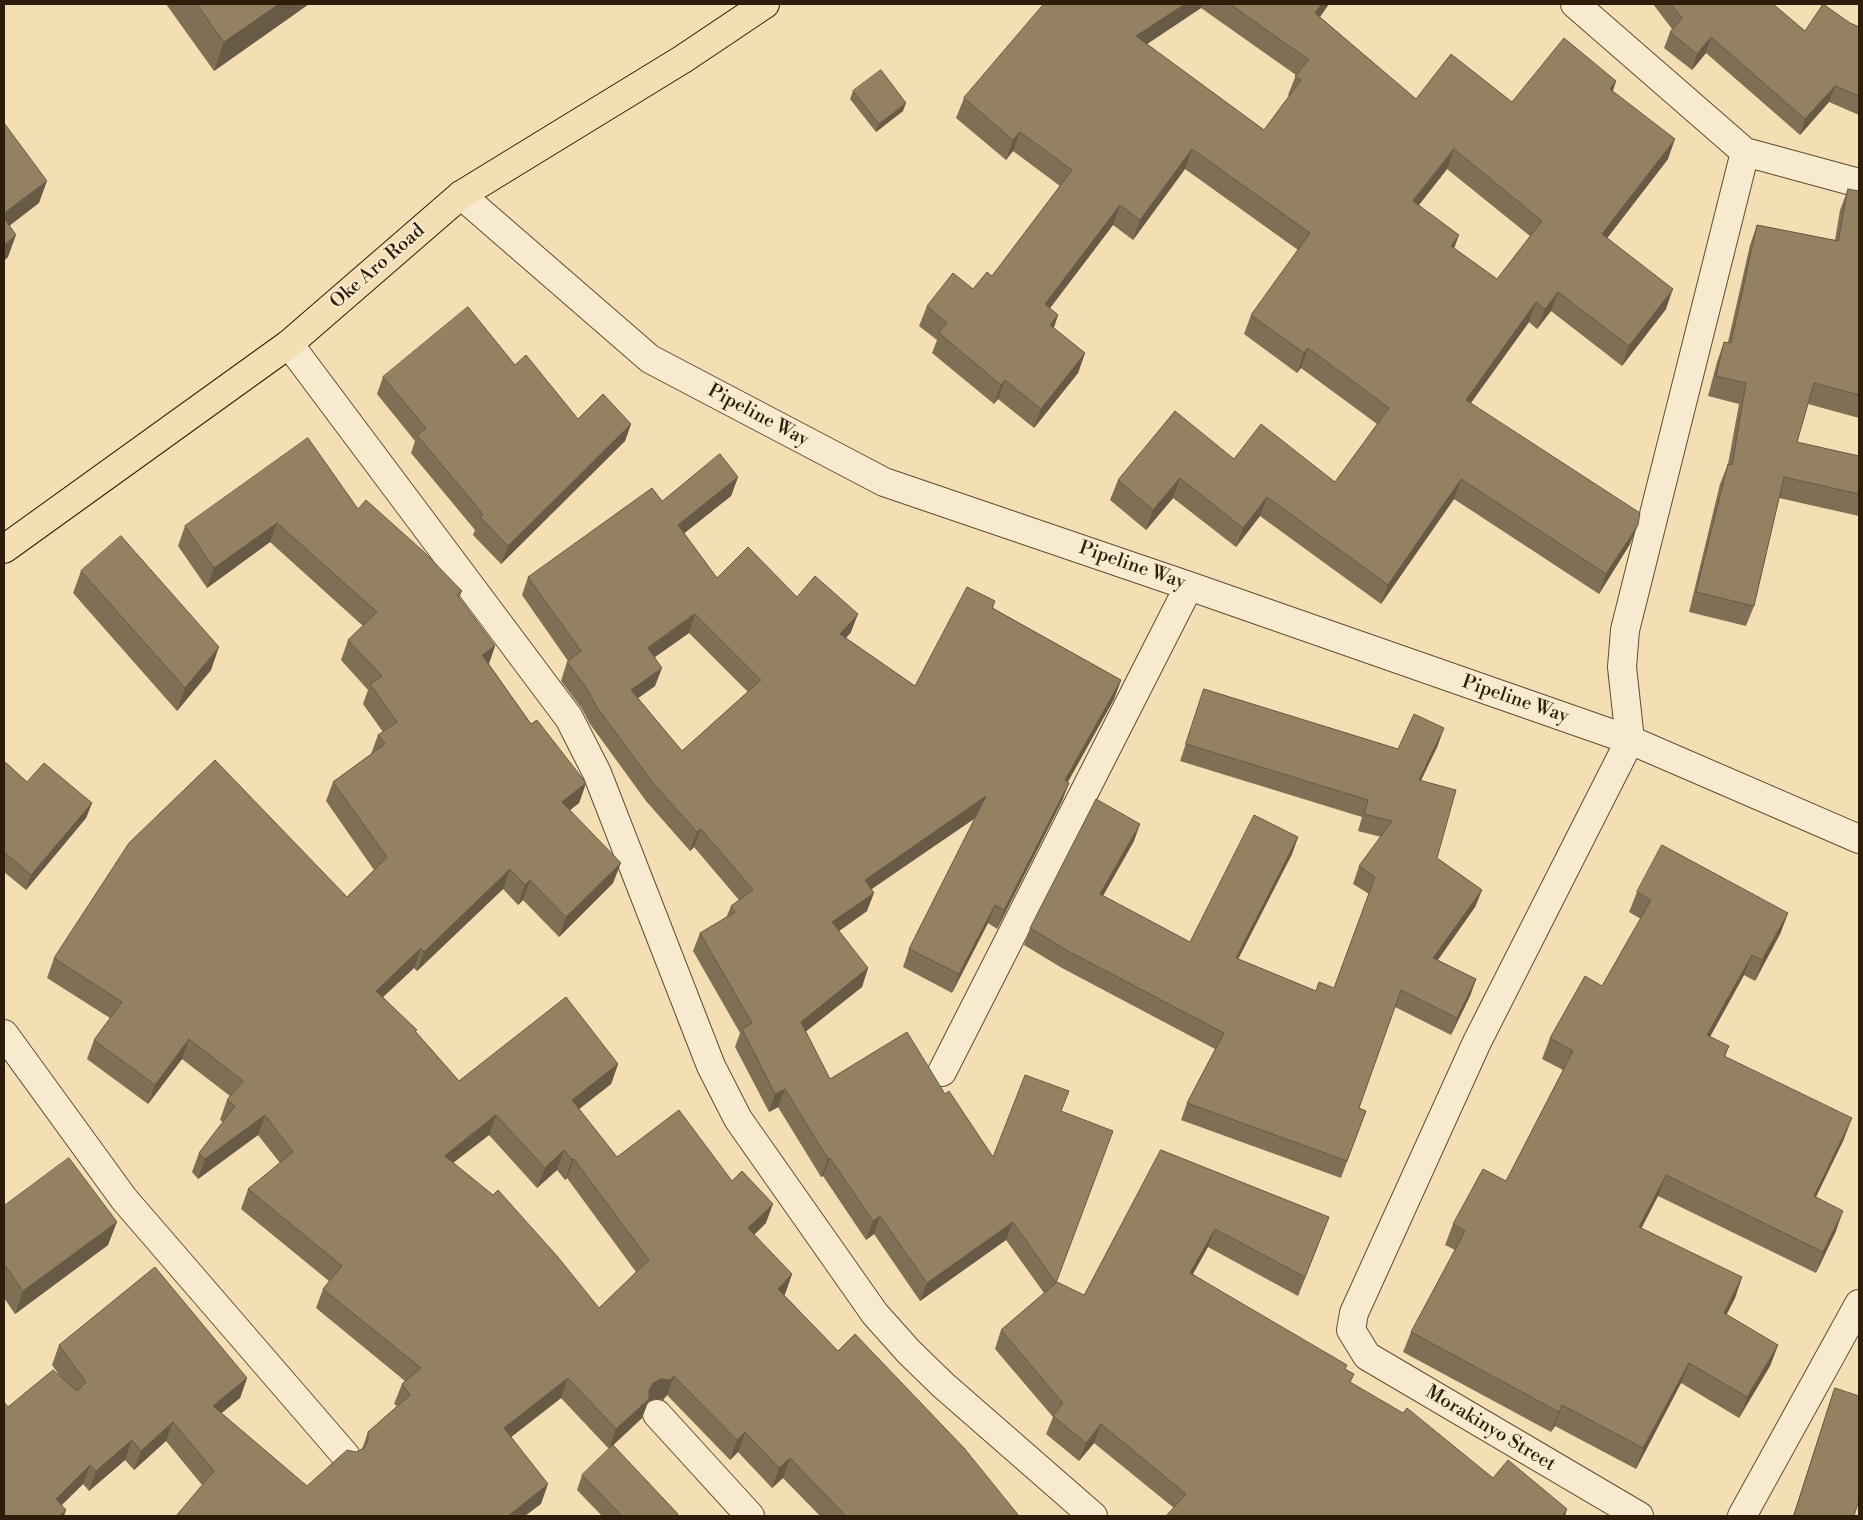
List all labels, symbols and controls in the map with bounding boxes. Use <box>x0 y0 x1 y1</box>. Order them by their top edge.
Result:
street label: Oke Aro Road <box>326 220 430 314</box>
street label: Pipeline Way <box>704 380 812 452</box>
street label: Pipeline Way <box>1076 537 1188 595</box>
street label: Pipeline Way <box>1459 671 1571 729</box>
street label: Morakinyo Street <box>1421 1381 1559 1477</box>

